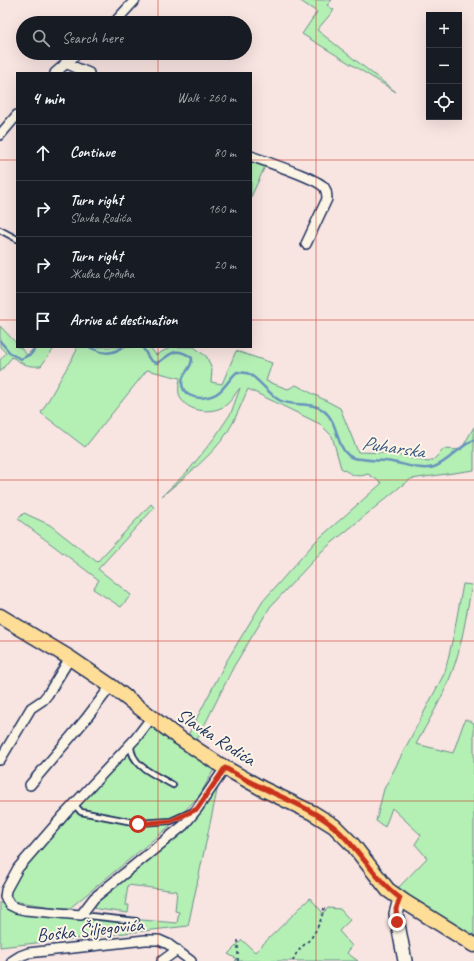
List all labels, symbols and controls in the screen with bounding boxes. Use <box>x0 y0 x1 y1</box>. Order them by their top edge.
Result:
map controls <box>426 12 462 120</box>
button: + <box>426 12 462 48</box>
search box <box>16 16 252 60</box>
icon: search <box>30 27 52 49</box>
text: Search here <box>62 29 123 48</box>
button: − <box>426 48 462 84</box>
button: locate <box>426 84 462 120</box>
text: 4 min <box>32 88 65 109</box>
text: Walk · 260 m <box>177 90 236 106</box>
icon: ahead <box>32 142 54 164</box>
text: Continue <box>70 143 115 162</box>
text: 80 m <box>214 145 236 161</box>
text: Turn right <box>70 191 123 210</box>
icon: right <box>32 198 54 220</box>
text: 160 m <box>208 201 236 217</box>
text: Slavka Rodića <box>70 210 131 226</box>
text: Turn right <box>70 247 123 266</box>
icon: right <box>32 254 54 276</box>
text: 20 m <box>214 257 236 273</box>
text: Живка Срдића <box>70 266 134 282</box>
icon: arrive <box>32 310 54 332</box>
text: Arrive at destination <box>70 311 177 330</box>
water label: Puharska <box>360 430 429 464</box>
street label: Slavka Rodića <box>172 703 261 772</box>
route start <box>129 815 147 833</box>
street label: Boška Šiljegovića <box>35 912 146 948</box>
route end <box>388 913 406 931</box>

